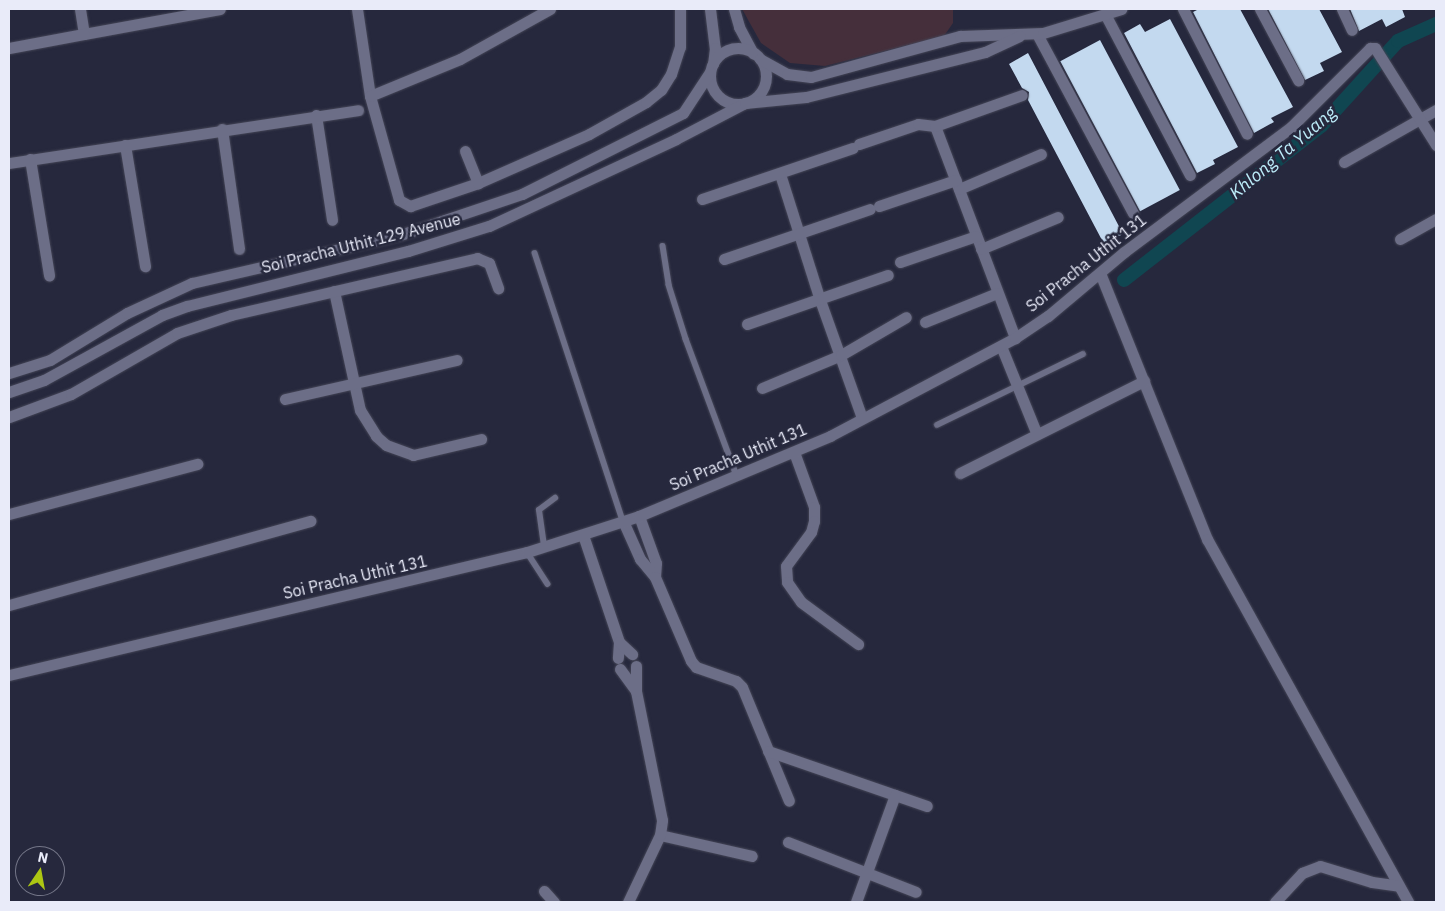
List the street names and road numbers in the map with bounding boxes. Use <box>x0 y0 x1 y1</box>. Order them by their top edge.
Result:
street label: Soi Pracha Uthit 129 Avenue <box>260 209 462 277</box>
street label: Soi Pracha Uthit 131 <box>1022 210 1150 316</box>
street label: Soi Pracha Uthit 131 <box>667 419 809 495</box>
street label: Soi Pracha Uthit 131 <box>281 551 429 603</box>

